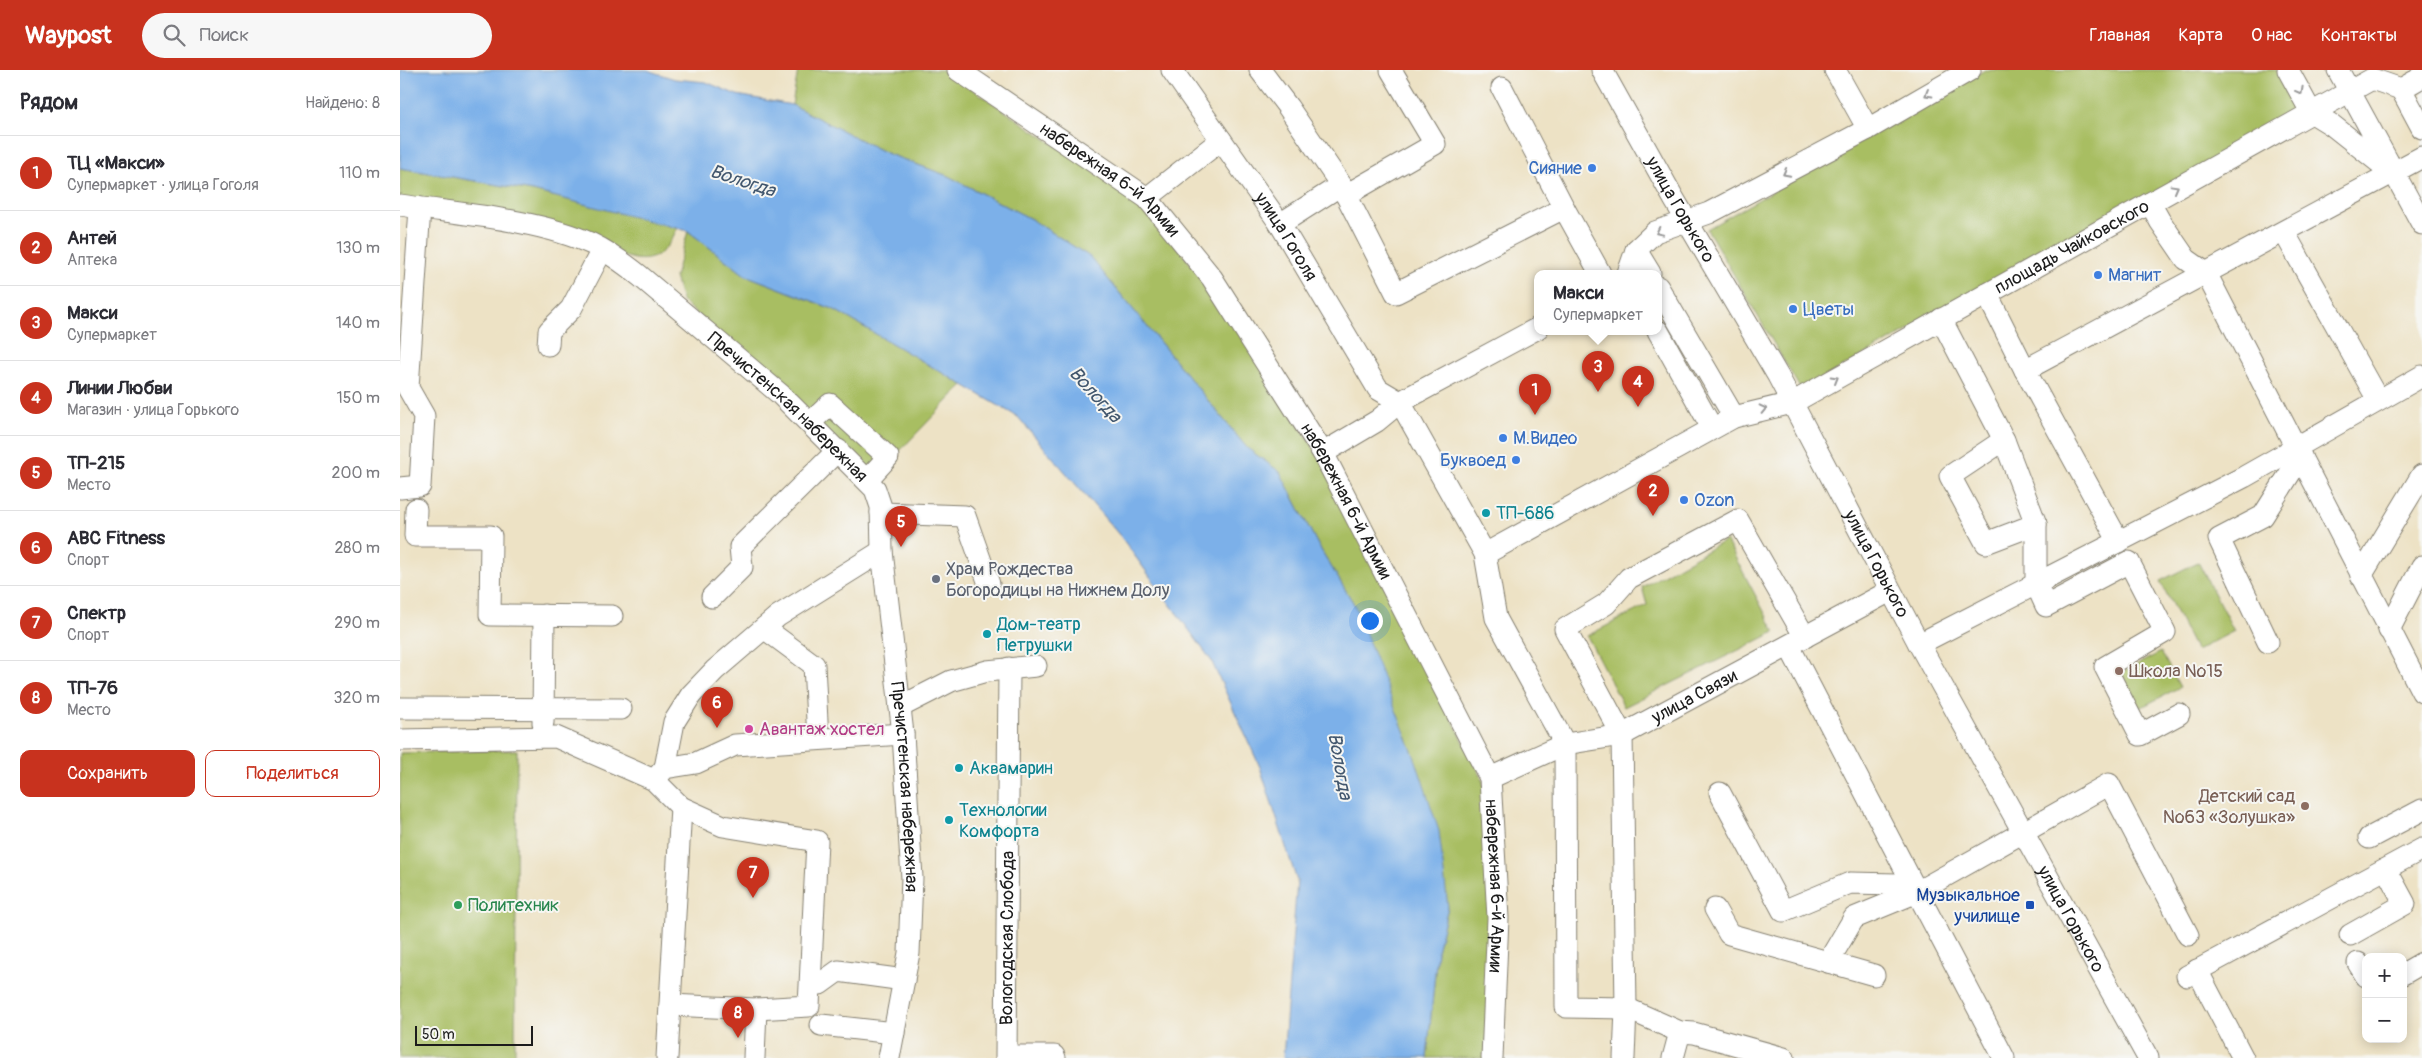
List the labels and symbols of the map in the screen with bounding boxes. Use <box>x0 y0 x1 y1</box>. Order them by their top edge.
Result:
one-way arrow <box>2294 86 2304 95</box>
one-way arrow <box>1924 88 1933 98</box>
street label: набережная 6-й Армии <box>1035 118 1185 242</box>
street label: улица Горького <box>1640 152 1720 267</box>
place label: Сияние <box>1529 157 1582 180</box>
water label: Вологда <box>707 159 779 203</box>
marker: Сияние <box>1586 162 1598 174</box>
one-way arrow <box>1782 167 1791 177</box>
one-way arrow <box>2170 185 2179 195</box>
street label: улица Гоголя <box>1249 187 1322 285</box>
street label: площадь Чайковского <box>1990 195 2154 300</box>
one-way arrow <box>1656 226 1665 236</box>
place label: Магнит <box>2108 264 2161 287</box>
marker: Магнит <box>2092 269 2104 281</box>
place label: Цветы <box>1803 298 1854 321</box>
marker: Цветы <box>1787 303 1799 315</box>
street label: Пречистенская набережная <box>703 327 873 487</box>
pin: 3 <box>1582 351 1614 392</box>
water label: Вологда <box>1064 362 1127 428</box>
pin: 4 <box>1622 366 1654 407</box>
pin: 1 <box>1519 374 1551 415</box>
one-way arrow <box>1829 375 1838 385</box>
one-way arrow <box>1758 404 1767 415</box>
street label: набережная 6-й Армии <box>1295 419 1397 583</box>
place label: М.Видео <box>1513 427 1578 450</box>
marker: М.Видео <box>1497 432 1509 444</box>
place label: Буквоед <box>1440 449 1506 472</box>
marker: Буквоед <box>1510 454 1522 466</box>
pin: 2 <box>1637 475 1669 516</box>
place label: Ozon <box>1694 489 1734 512</box>
marker: Ozon <box>1678 494 1690 506</box>
place label: ТП-686 <box>1496 502 1554 525</box>
street label: улица Горького <box>1838 505 1914 622</box>
pin: 5 <box>885 506 917 547</box>
marker: ТП-686 <box>1480 507 1492 519</box>
place label: Храм Рождества Богородицы на Нижнем Долу <box>946 558 1170 602</box>
marker: Храм Рождества Богородицы на Нижнем Долу <box>930 573 942 585</box>
your location <box>1357 608 1383 634</box>
place label: Дом-театр Петрушки <box>996 613 1081 657</box>
marker: Дом-театр Петрушки <box>981 628 993 640</box>
place label: Школа №15 <box>2129 660 2223 683</box>
street label: улица Связи <box>1647 664 1741 729</box>
marker: Школа №15 <box>2113 665 2125 677</box>
street label: Пречистенская набережная <box>885 681 923 893</box>
pin: 6 <box>701 687 733 728</box>
place label: Авантаж хостел <box>759 718 885 741</box>
marker: Авантаж хостел <box>743 723 755 735</box>
water label: Вологда <box>1322 731 1358 802</box>
place label: Аквамарин <box>969 757 1053 780</box>
marker: Аквамарин <box>953 762 965 774</box>
place label: Детский сад №63 «Золушка» <box>2163 785 2295 829</box>
place label: Технологии Комфорта <box>959 799 1047 843</box>
street label: набережная 6-й Армии <box>1479 799 1509 973</box>
marker: Детский сад №63 «Золушка» <box>2299 800 2311 812</box>
marker: Технологии Комфорта <box>943 814 955 826</box>
street label: Вологодская Слобода <box>995 851 1020 1025</box>
pin: 7 <box>737 857 769 898</box>
street label: улица Горького <box>2031 861 2110 977</box>
place label: Музыкальное училище <box>1916 884 2020 928</box>
place label: Политехник <box>468 894 559 917</box>
marker: Политехник <box>452 899 464 911</box>
marker: Музыкальное училище <box>2024 899 2036 911</box>
pin: 8 <box>722 997 754 1038</box>
scale bar <box>415 1023 532 1046</box>

